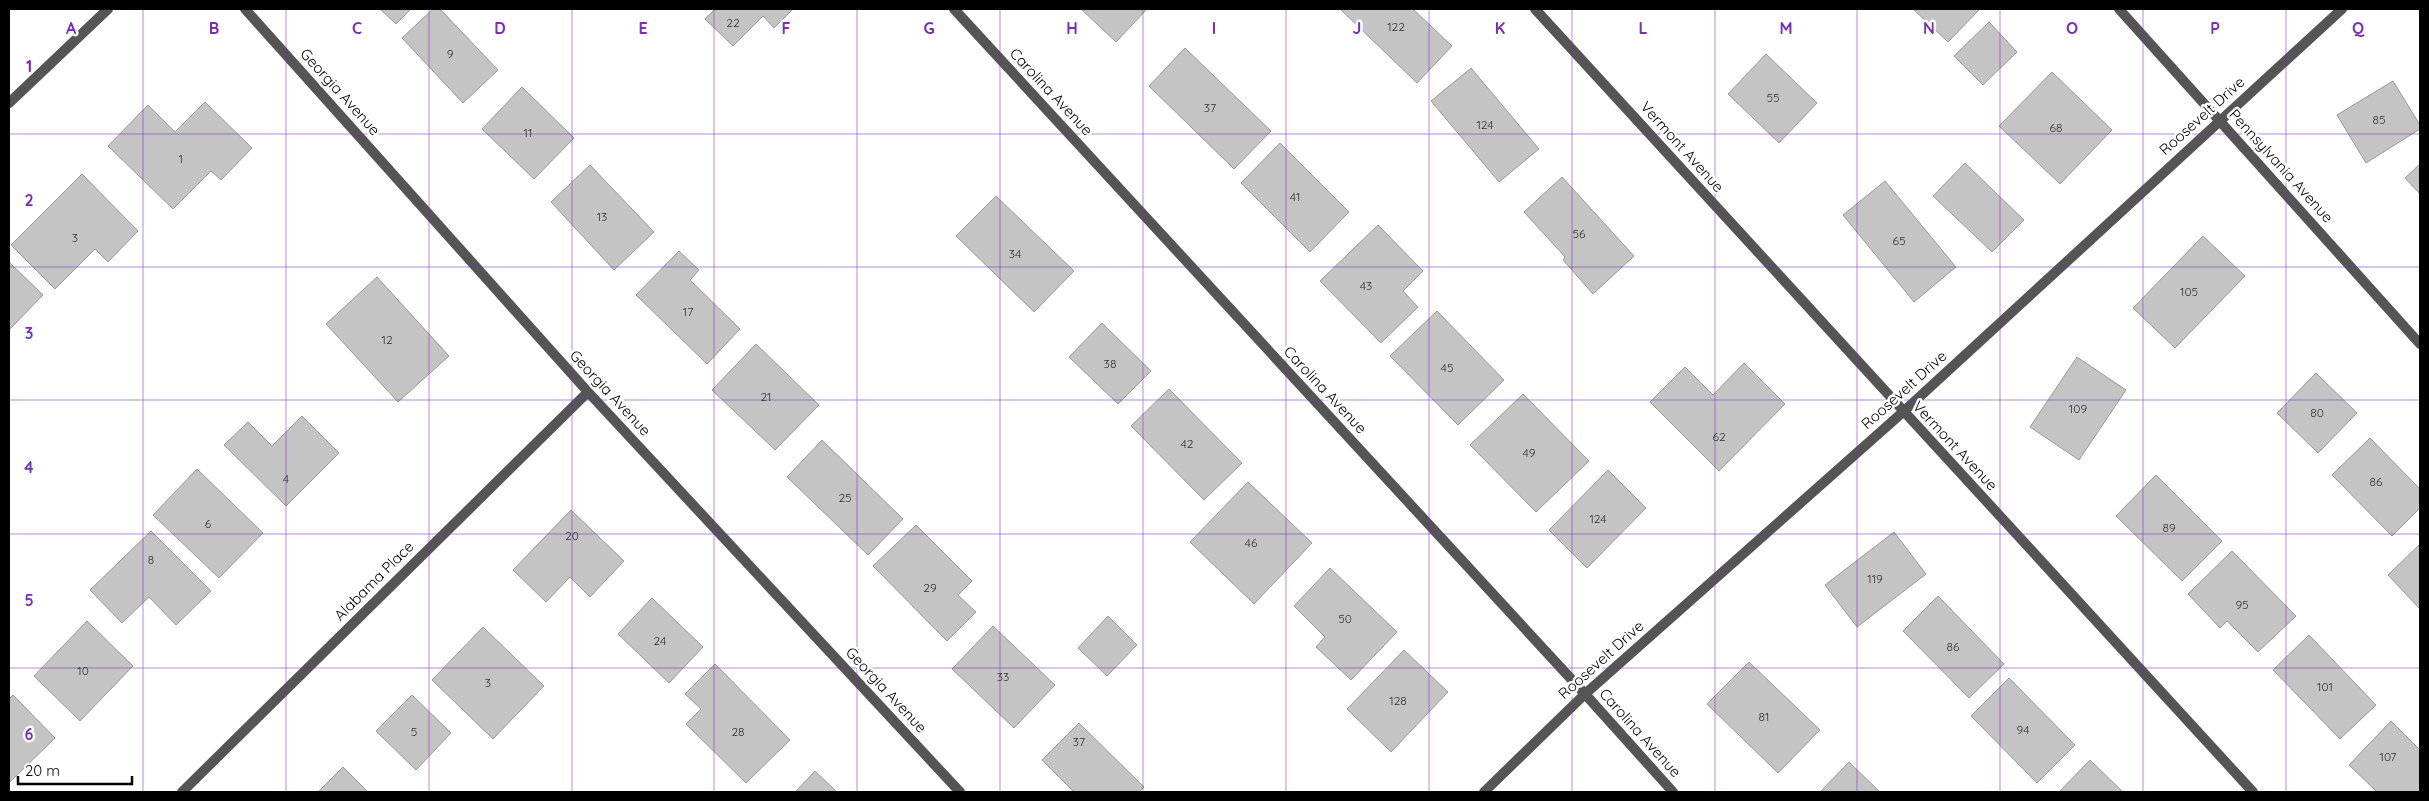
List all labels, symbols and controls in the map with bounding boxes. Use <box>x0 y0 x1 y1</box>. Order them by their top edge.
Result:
house number: 22 <box>726 15 740 30</box>
text: A <box>66 18 77 38</box>
text: B <box>209 18 219 38</box>
text: C <box>352 18 362 38</box>
text: D <box>494 18 506 38</box>
text: E <box>638 18 648 38</box>
text: F <box>782 18 791 38</box>
text: G <box>923 18 935 38</box>
text: H <box>1066 18 1078 38</box>
text: I <box>1212 18 1216 38</box>
text: J <box>1353 18 1361 38</box>
text: K <box>1495 18 1505 38</box>
text: L <box>1639 18 1648 38</box>
text: M <box>1779 18 1793 38</box>
text: N <box>1923 18 1935 38</box>
text: O <box>2066 18 2078 38</box>
text: P <box>2210 18 2220 38</box>
text: Q <box>2352 18 2365 38</box>
house number: 122 <box>1387 19 1405 34</box>
street label: Georgia Avenue <box>296 44 384 139</box>
street label: Carolina Avenue <box>1006 44 1097 140</box>
house number: 9 <box>447 46 454 61</box>
text: 1 <box>26 56 32 76</box>
street label: Roosevelt Drive <box>2155 72 2248 159</box>
house number: 55 <box>1766 90 1780 105</box>
street label: Vermont Avenue <box>1637 97 1728 196</box>
house number: 37 <box>1204 100 1216 115</box>
street label: Pennsylvania Avenue <box>2225 105 2337 226</box>
house number: 85 <box>2372 112 2386 127</box>
house number: 124 <box>1476 117 1494 132</box>
house number: 68 <box>2050 120 2062 135</box>
house number: 11 <box>524 125 532 140</box>
house number: 1 <box>179 151 183 166</box>
house number: 41 <box>1290 189 1300 204</box>
text: 2 <box>24 190 34 210</box>
house number: 13 <box>597 209 607 224</box>
house number: 56 <box>1573 226 1586 241</box>
house number: 3 <box>72 230 78 245</box>
house number: 65 <box>1893 233 1906 248</box>
house number: 34 <box>1009 246 1021 261</box>
house number: 43 <box>1360 278 1372 293</box>
house number: 105 <box>2180 284 2198 299</box>
house number: 17 <box>683 304 693 319</box>
text: 3 <box>25 323 33 343</box>
house number: 12 <box>381 332 393 347</box>
street label: Carolina Avenue <box>1280 342 1371 438</box>
street label: Georgia Avenue <box>566 346 655 440</box>
street label: Roosevelt Drive <box>1857 346 1950 433</box>
house number: 38 <box>1104 356 1116 371</box>
house number: 45 <box>1441 360 1453 375</box>
house number: 21 <box>760 389 772 404</box>
street label: Vermont Avenue <box>1909 397 2002 494</box>
house number: 109 <box>2069 401 2087 416</box>
house number: 80 <box>2310 405 2324 420</box>
house number: 62 <box>1712 429 1726 444</box>
house number: 42 <box>1181 436 1194 451</box>
house number: 49 <box>1523 445 1536 460</box>
text: 4 <box>24 457 34 477</box>
house number: 4 <box>283 471 289 486</box>
house number: 86 <box>2370 474 2383 489</box>
house number: 25 <box>838 490 852 505</box>
house number: 124 <box>1589 511 1607 526</box>
house number: 6 <box>205 516 212 531</box>
house number: 89 <box>2162 520 2176 535</box>
house number: 20 <box>565 528 579 543</box>
house number: 46 <box>1245 535 1258 550</box>
street label: Alabama Place <box>330 537 417 624</box>
house number: 8 <box>148 552 154 567</box>
house number: 119 <box>1867 571 1883 586</box>
house number: 29 <box>923 580 937 595</box>
text: 5 <box>24 590 34 610</box>
house number: 95 <box>2235 597 2249 612</box>
house number: 50 <box>1338 611 1352 626</box>
street label: Roosevelt Drive <box>1554 616 1647 703</box>
house number: 24 <box>654 633 666 648</box>
house number: 86 <box>1947 639 1960 654</box>
street label: Georgia Avenue <box>842 643 931 737</box>
house number: 10 <box>77 663 89 678</box>
house number: 33 <box>997 669 1009 684</box>
house number: 3 <box>485 675 491 690</box>
house number: 101 <box>2317 679 2333 694</box>
street label: Carolina Avenue <box>1595 684 1685 781</box>
house number: 128 <box>1389 693 1407 708</box>
house number: 81 <box>1759 709 1769 724</box>
house number: 94 <box>2016 722 2030 737</box>
text: 6 <box>25 724 34 744</box>
house number: 5 <box>411 724 417 739</box>
house number: 28 <box>731 724 745 739</box>
house number: 37 <box>1073 734 1085 749</box>
house number: 107 <box>2379 749 2397 764</box>
scale bar <box>18 754 131 786</box>
text: 20 m <box>25 761 60 780</box>

